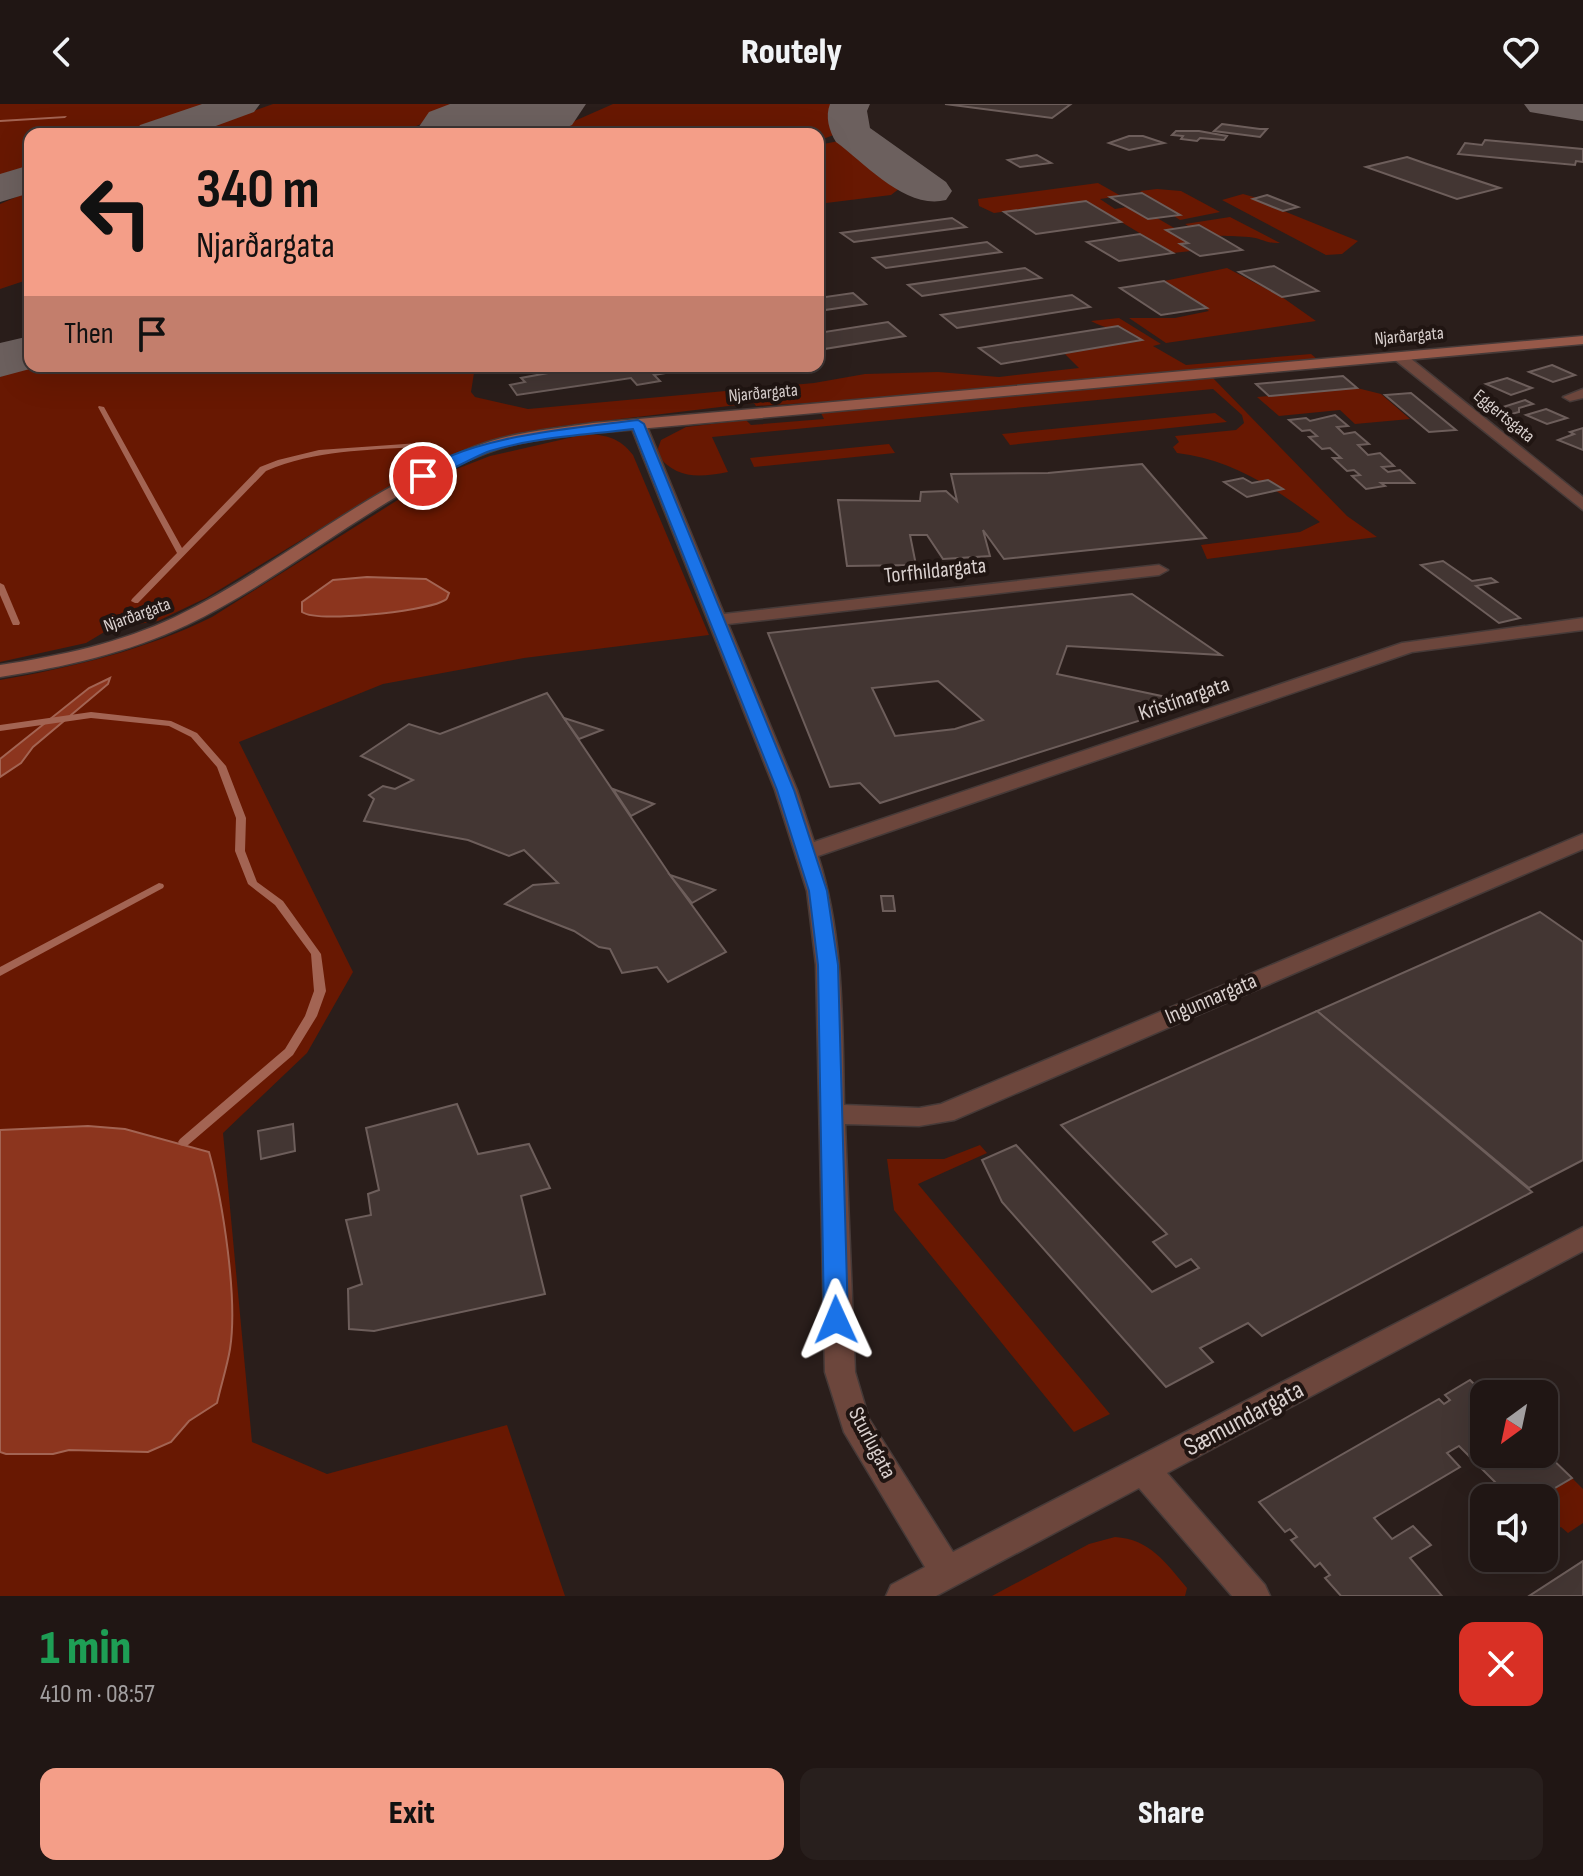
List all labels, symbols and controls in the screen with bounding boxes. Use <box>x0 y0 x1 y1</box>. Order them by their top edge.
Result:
icon: back <box>40 30 84 74</box>
icon: heart <box>1499 30 1543 74</box>
text: Routely <box>741 31 842 74</box>
text: 340 m <box>196 157 320 224</box>
icon: left <box>64 160 168 264</box>
text: Njarðargata <box>196 225 335 268</box>
icon: arrive <box>130 312 174 356</box>
text: Then <box>64 316 114 352</box>
street label: Njarðargata <box>1373 323 1445 349</box>
street label: Njarðargata <box>727 380 799 406</box>
street label: Eggertsgata <box>1469 385 1539 447</box>
pin <box>389 442 457 510</box>
icon: arrive <box>401 454 445 498</box>
street label: Torfhildargata <box>883 552 987 590</box>
street label: Njarðargata <box>101 593 173 637</box>
street label: Kristínargata <box>1135 671 1233 727</box>
street label: Ingunnargata <box>1161 968 1261 1030</box>
position arrow <box>794 1278 878 1362</box>
street label: Sæmundargata <box>1179 1375 1309 1463</box>
north arrow <box>1470 1380 1558 1468</box>
map controls <box>1470 1380 1558 1572</box>
street label: Sturlugata <box>842 1403 902 1483</box>
button: sound <box>1470 1484 1558 1572</box>
text: 1 min <box>40 1620 131 1677</box>
button: close <box>1459 1622 1543 1706</box>
text: 410 m · 08:57 <box>40 1679 155 1710</box>
button: Exit <box>40 1768 784 1860</box>
button: Share <box>800 1768 1543 1860</box>

